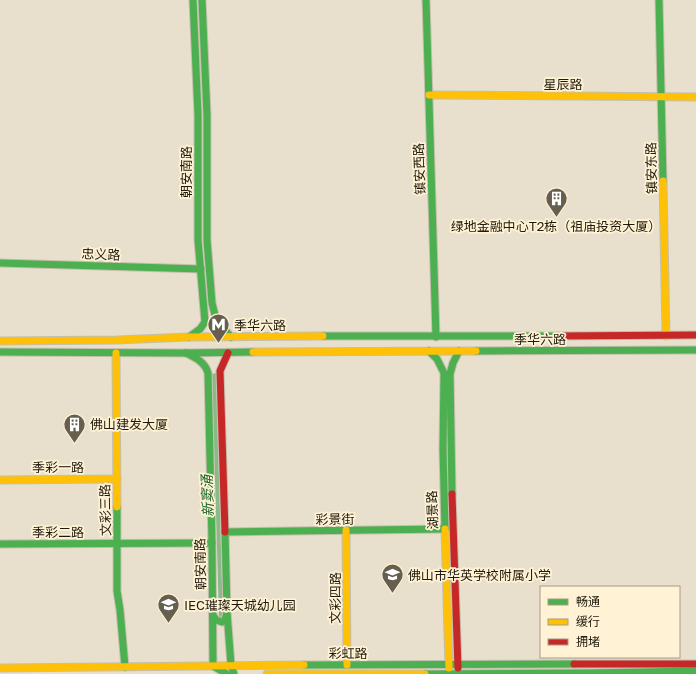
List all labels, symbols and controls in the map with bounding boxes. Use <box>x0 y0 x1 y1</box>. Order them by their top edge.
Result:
street label: 星辰路 <box>543 76 583 92</box>
street label: 镇安东路 <box>643 142 659 194</box>
street label: 镇安西路 <box>410 143 428 195</box>
street label: 朝安南路 <box>178 146 194 198</box>
building icon: 绿地金融中心T2栋（祖庙投资大厦） <box>543 185 569 218</box>
place label: 绿地金融中心T2栋（祖庙投资大厦） <box>451 218 661 234</box>
street label: 忠义路 <box>81 245 121 263</box>
metro station icon: 季华六路 <box>205 312 231 345</box>
place label: 季华六路 <box>234 317 286 333</box>
street label: 季华六路 <box>514 331 566 347</box>
building icon: 佛山建发大厦 <box>61 411 87 444</box>
place label: 佛山建发大厦 <box>90 416 168 432</box>
street label: 季彩一路 <box>32 459 84 475</box>
water label: 新窦涌 <box>198 473 216 517</box>
street label: 文彩三路 <box>97 484 113 536</box>
street label: 湖景路 <box>423 490 441 530</box>
street label: 彩景街 <box>315 511 355 527</box>
street label: 季彩二路 <box>32 524 84 540</box>
street label: 朝安南路 <box>192 538 208 590</box>
school or university icon: 佛山市华英学校附属小学 <box>379 562 405 595</box>
place label: 佛山市华英学校附属小学 <box>408 567 551 583</box>
street label: 文彩四路 <box>327 572 343 624</box>
legend <box>540 586 680 658</box>
school or university icon: IEC璀璨天城幼儿园 <box>155 592 181 625</box>
text: 畅通 <box>576 594 600 609</box>
place label: IEC璀璨天城幼儿园 <box>184 597 296 613</box>
text: 缓行 <box>576 614 600 629</box>
text: 拥堵 <box>576 634 600 649</box>
street label: 彩虹路 <box>328 645 368 661</box>

